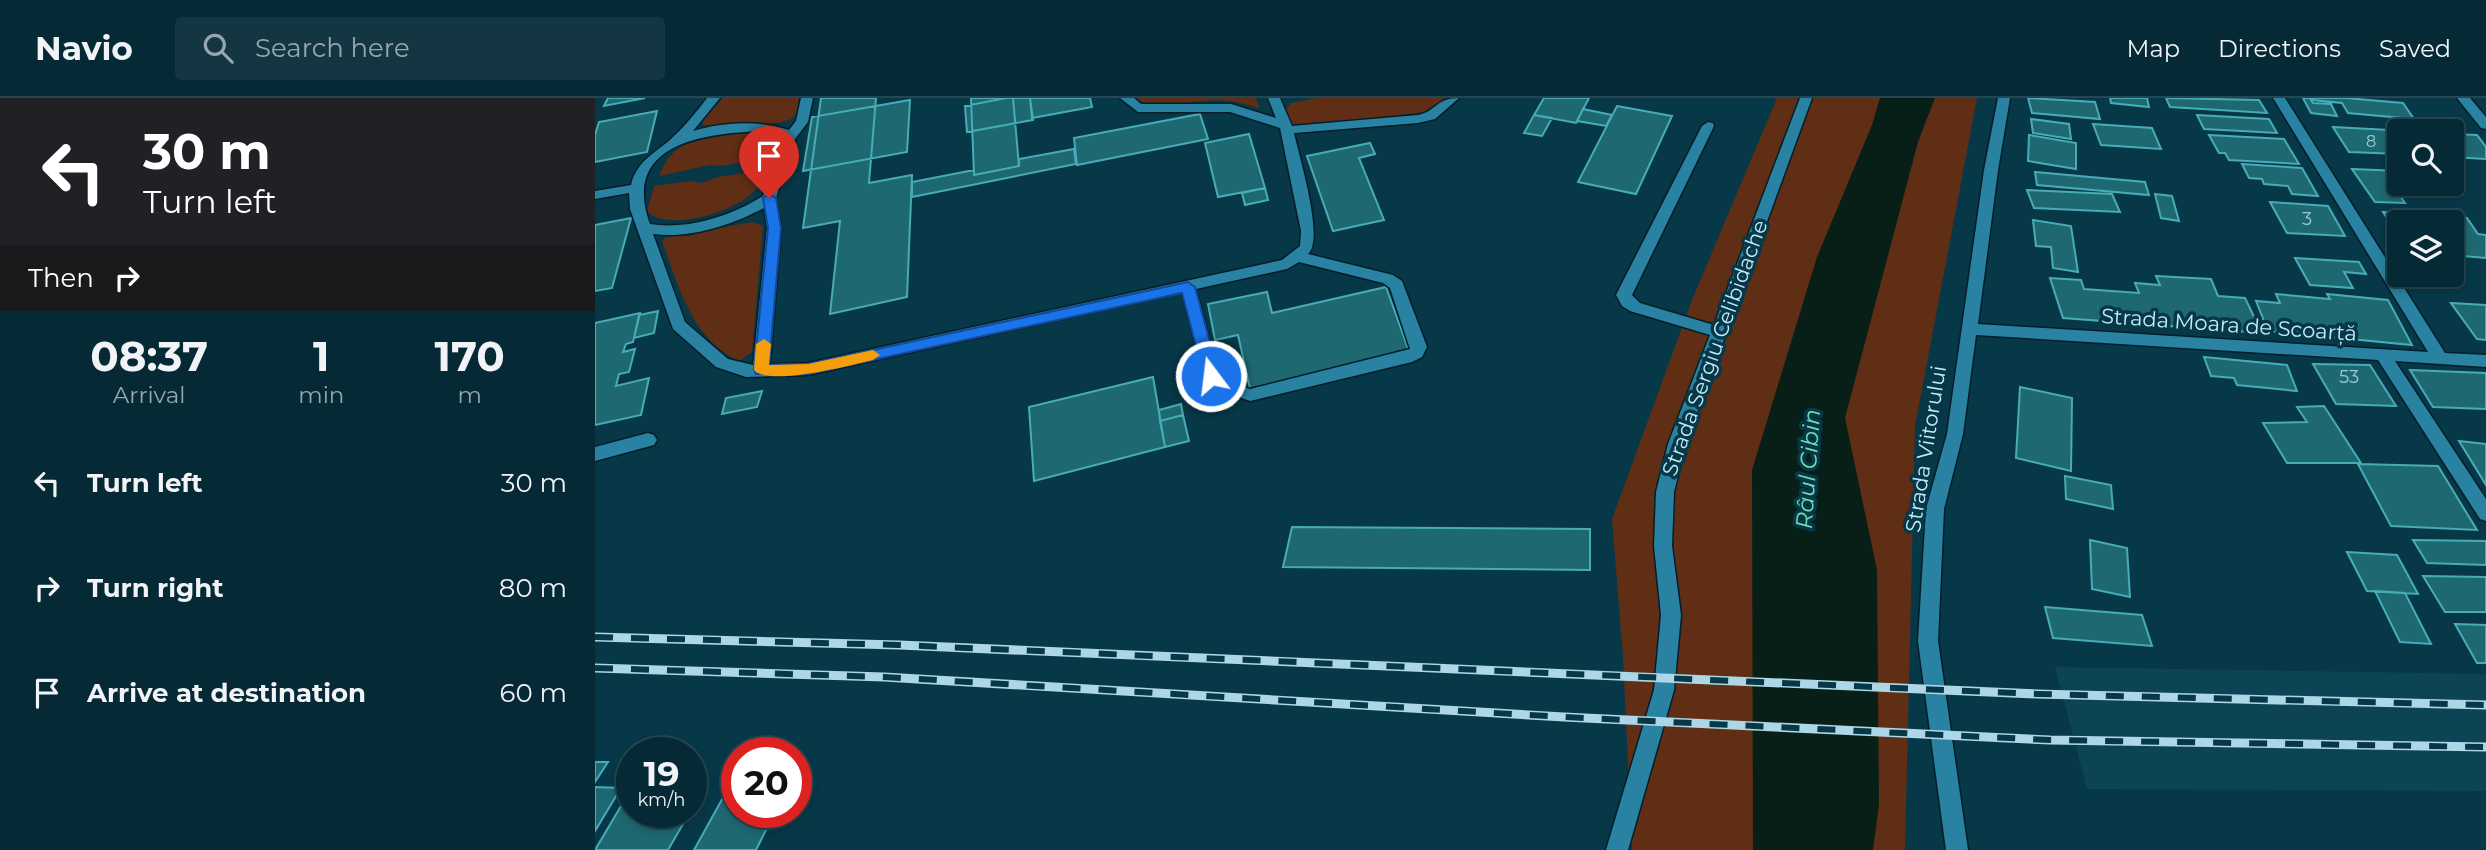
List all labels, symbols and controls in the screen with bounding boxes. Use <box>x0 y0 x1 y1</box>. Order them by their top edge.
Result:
search box <box>175 17 665 80</box>
text: Navio <box>35 28 133 68</box>
icon: search <box>199 29 237 67</box>
text: Search here <box>255 32 410 64</box>
text: Map <box>2127 34 2180 63</box>
text: Directions <box>2218 34 2341 63</box>
text: Saved <box>2379 34 2451 63</box>
map controls <box>2387 119 2464 287</box>
button: search <box>2387 119 2464 196</box>
text: 30 m <box>143 122 271 181</box>
icon: left <box>28 126 119 217</box>
pin <box>739 126 799 198</box>
house number: 8 <box>2366 132 2376 151</box>
icon: arrive <box>750 137 788 175</box>
text: Turn left <box>143 182 277 221</box>
house number: 3 <box>2302 208 2312 230</box>
button: layers <box>2387 210 2464 287</box>
street label: Strada Sergiu Celibidache <box>1657 217 1773 479</box>
icon: right <box>108 259 146 297</box>
text: Then <box>28 262 94 294</box>
street label: Strada Moara de Scoarță <box>2100 303 2358 347</box>
text: 08:37 <box>90 330 208 382</box>
text: 1 <box>313 330 330 382</box>
text: 170 <box>435 330 505 382</box>
position arrow <box>1174 339 1248 413</box>
street label: Strada Viitorului <box>1900 364 1951 534</box>
house number: 53 <box>2339 366 2359 388</box>
text: Arrival <box>113 381 185 409</box>
text: min <box>298 381 344 409</box>
text: m <box>457 381 482 409</box>
water label: Râul Cibin <box>1790 408 1826 530</box>
icon: left <box>28 464 66 502</box>
text: Turn left <box>87 467 203 499</box>
text: 30 m <box>501 467 567 499</box>
icon: right <box>28 569 66 607</box>
text: Turn right <box>87 572 223 604</box>
text: 80 m <box>499 572 567 604</box>
icon: arrive <box>28 674 66 712</box>
text: Arrive at destination <box>87 677 366 709</box>
text: 60 m <box>500 677 567 709</box>
speed limit sign: 20 <box>721 737 812 828</box>
text: 19 <box>643 752 680 795</box>
text: km/h <box>637 789 686 811</box>

